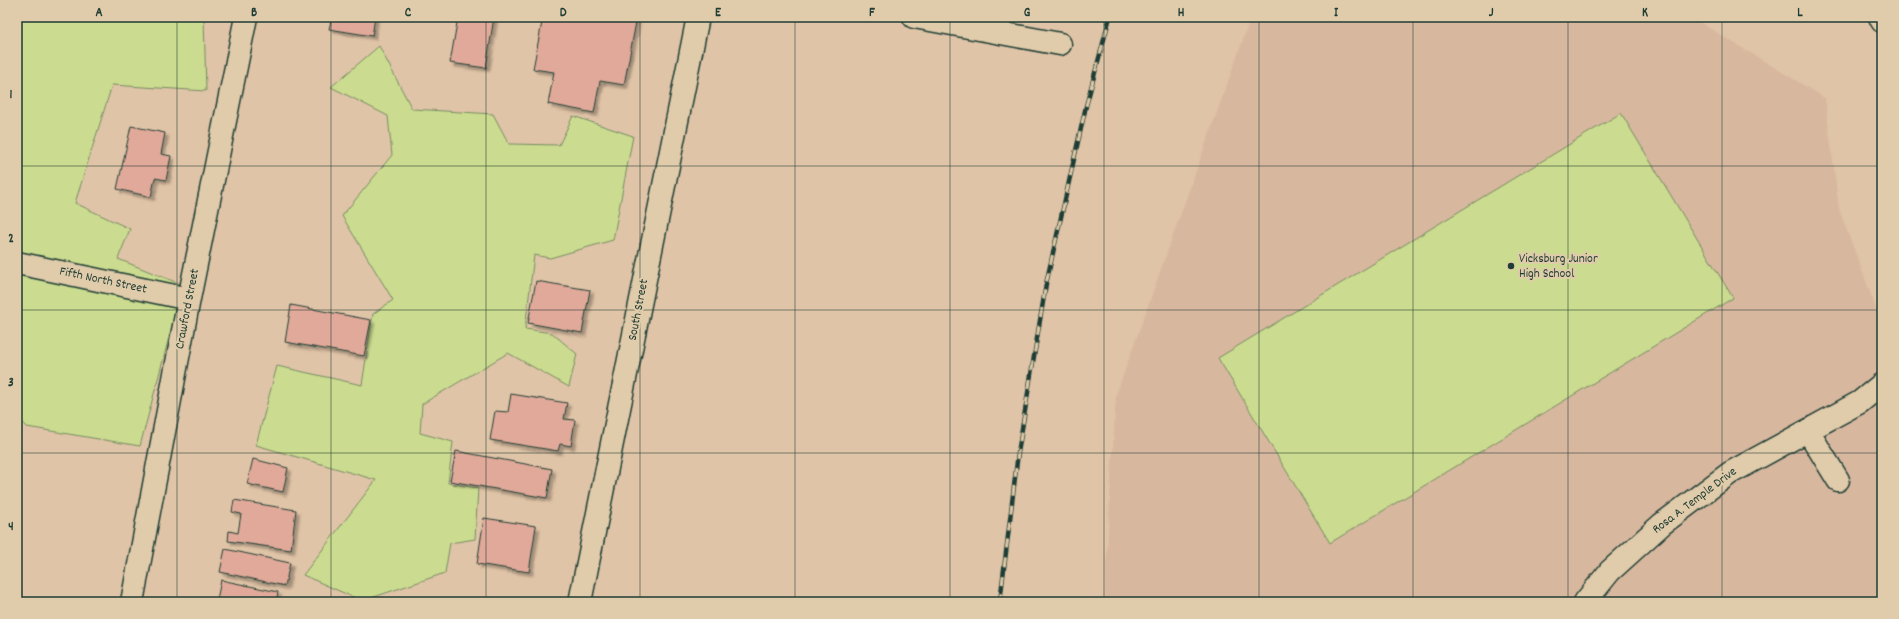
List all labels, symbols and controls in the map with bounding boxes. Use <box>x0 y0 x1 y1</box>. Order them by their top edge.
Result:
text: A <box>95 4 103 23</box>
text: B <box>251 4 257 23</box>
text: C <box>405 4 412 23</box>
text: D <box>560 4 567 23</box>
text: E <box>715 4 722 23</box>
text: F <box>869 4 875 23</box>
text: G <box>1024 4 1031 23</box>
text: H <box>1178 4 1185 23</box>
text: I <box>1334 4 1339 23</box>
text: J <box>1489 4 1494 23</box>
text: K <box>1642 4 1648 23</box>
text: L <box>1797 4 1803 23</box>
text: 1 <box>10 86 13 105</box>
text: 2 <box>8 230 14 249</box>
place label: Vicksburg Junior High School <box>1519 250 1598 284</box>
marker: Vicksburg Junior High School <box>1506 261 1516 271</box>
street label: Fifth North Street <box>58 262 149 300</box>
street label: Crawford Street <box>171 267 205 351</box>
street label: South Street <box>624 277 654 342</box>
text: 3 <box>8 374 14 393</box>
street label: Rosa A. Temple Drive <box>1649 463 1741 539</box>
text: 4 <box>8 518 14 537</box>

